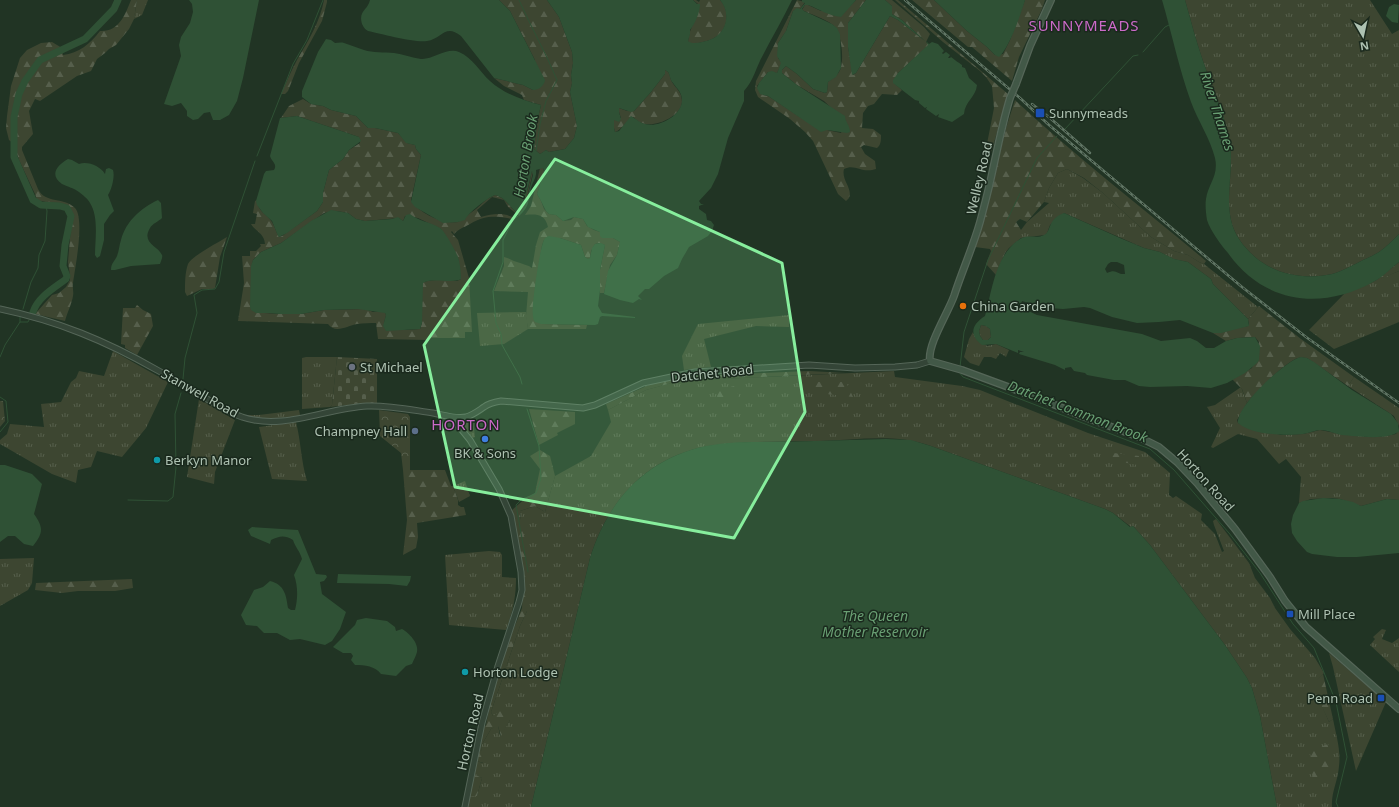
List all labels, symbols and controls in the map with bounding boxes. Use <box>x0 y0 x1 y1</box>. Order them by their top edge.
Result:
district label: SUNNYMEADS <box>1028 15 1140 35</box>
north arrow <box>1343 16 1383 56</box>
text: N <box>1359 38 1370 54</box>
water label: River Thames <box>1196 69 1240 153</box>
place label: Sunnymeads <box>1049 104 1128 122</box>
marker: Sunnymeads <box>1034 107 1046 119</box>
water label: Horton Brook <box>508 112 542 199</box>
street label: Welley Road <box>962 140 996 216</box>
place label: China Garden <box>971 297 1055 315</box>
marker: China Garden <box>958 301 968 311</box>
place label: St Michael <box>360 358 423 376</box>
street label: Datchet Road <box>670 360 754 386</box>
marker: St Michael <box>347 362 357 372</box>
street label: Stanwell Road <box>158 364 242 422</box>
water label: Datchet Common Brook <box>1005 376 1152 447</box>
district label: HORTON <box>431 414 501 434</box>
place label: Champney Hall <box>315 422 407 440</box>
marker: Champney Hall <box>410 426 420 436</box>
marker: BK & Sons <box>480 434 490 444</box>
place label: BK & Sons <box>454 444 516 462</box>
street label: Horton Road <box>1173 445 1239 515</box>
place label: Berkyn Manor <box>165 451 252 469</box>
marker: Berkyn Manor <box>152 455 162 465</box>
place label: Mill Place <box>1298 605 1355 623</box>
water label: The Queen Mother Reservoir <box>822 606 928 641</box>
marker: Mill Place <box>1285 609 1295 619</box>
place label: Horton Lodge <box>473 663 558 681</box>
marker: Horton Lodge <box>460 667 470 677</box>
place label: Penn Road <box>1307 689 1373 707</box>
street label: Horton Road <box>452 692 488 772</box>
marker: Penn Road <box>1376 693 1386 703</box>

